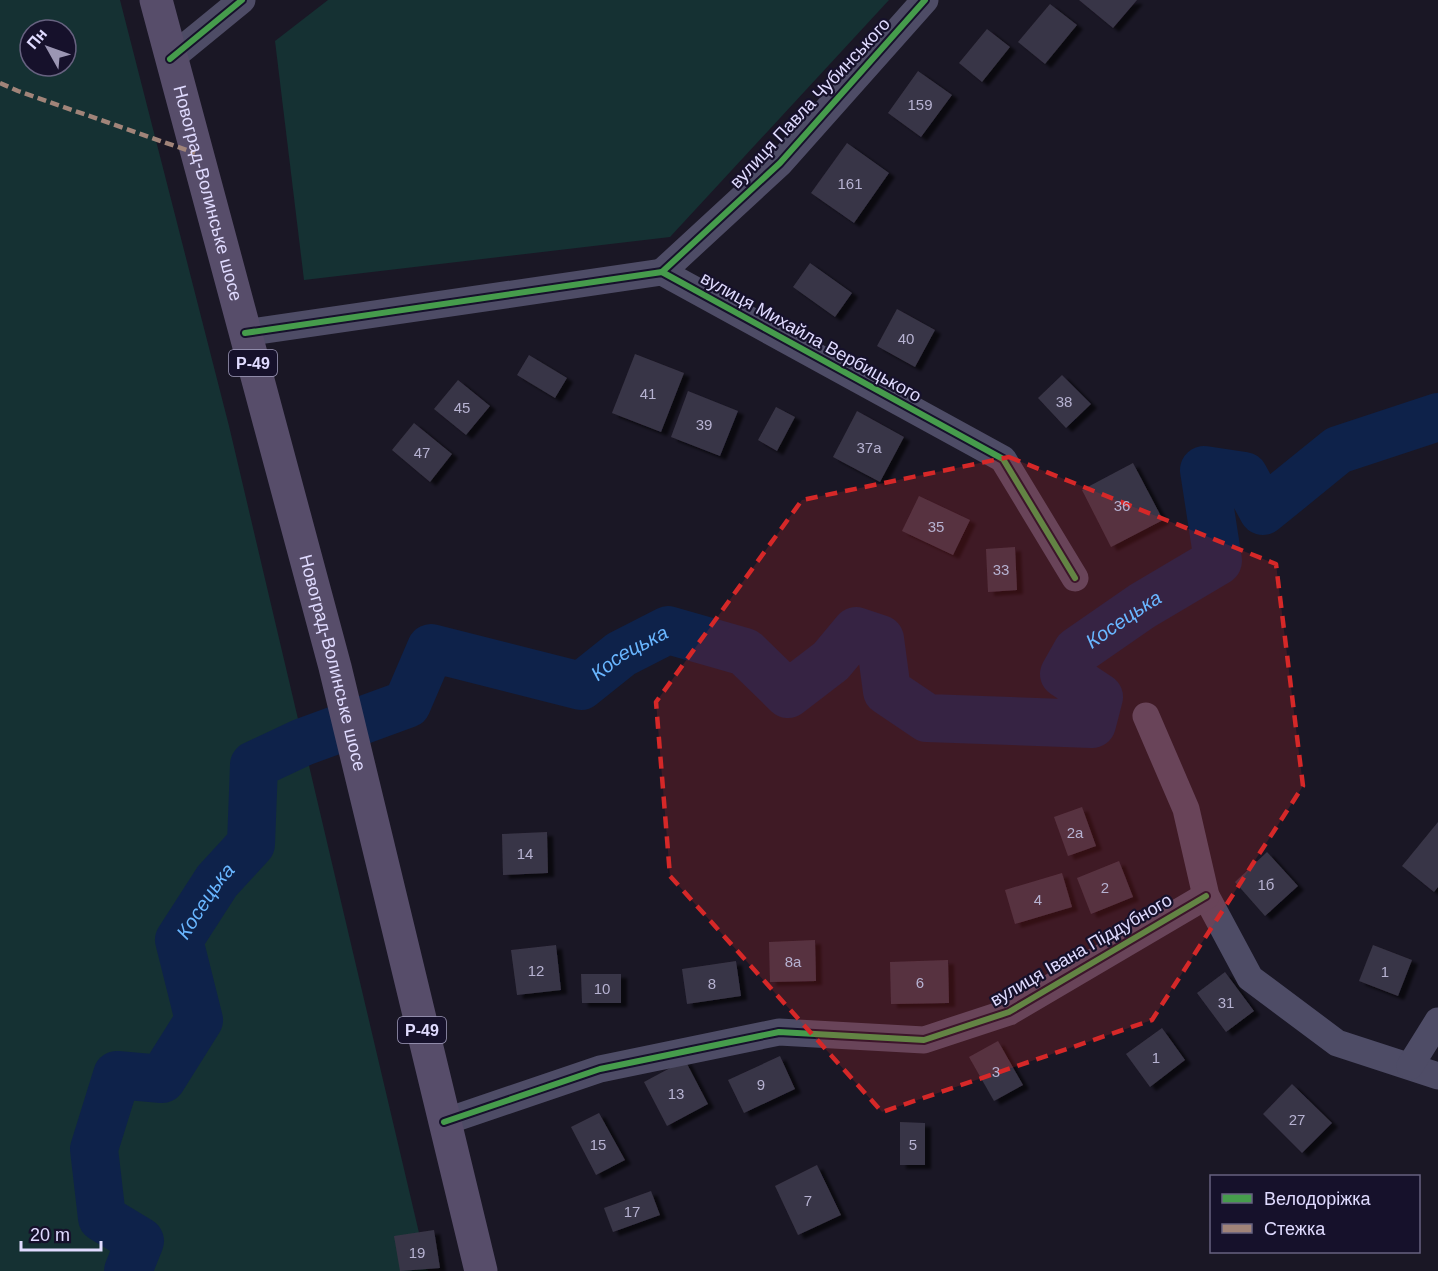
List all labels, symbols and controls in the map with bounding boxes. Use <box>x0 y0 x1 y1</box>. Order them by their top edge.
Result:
street label: вулиця Павла Чубинського <box>726 14 894 192</box>
north arrow <box>18 18 78 78</box>
text: Пн <box>24 25 50 52</box>
street label: Новоград-Волинське шосе <box>169 83 246 303</box>
house number: 159 <box>907 96 933 113</box>
house number: 161 <box>837 175 863 192</box>
street label: вулиця Михайла Вербицького <box>697 268 925 406</box>
house number: 40 <box>898 330 914 347</box>
road number: Р-49 <box>229 350 277 376</box>
house number: 41 <box>640 385 656 402</box>
house number: 38 <box>1056 393 1072 410</box>
house number: 45 <box>454 399 470 416</box>
house number: 39 <box>696 416 712 433</box>
house number: 37а <box>856 439 882 456</box>
house number: 47 <box>414 444 430 461</box>
house number: 36 <box>1114 497 1130 514</box>
house number: 35 <box>928 518 944 535</box>
street label: Новоград-Волинське шосе <box>295 552 370 773</box>
house number: 33 <box>993 561 1009 578</box>
water label: Косецька <box>1081 586 1165 653</box>
water label: Косецька <box>586 621 672 685</box>
house number: 2а <box>1067 824 1084 841</box>
house number: 14 <box>517 845 533 862</box>
water label: Косецька <box>172 859 239 943</box>
house number: 1б <box>1258 876 1274 893</box>
house number: 2 <box>1101 879 1109 896</box>
street label: вулиця Івана Піддубного <box>987 890 1175 1010</box>
house number: 4 <box>1034 891 1042 908</box>
house number: 8а <box>785 953 802 970</box>
house number: 12 <box>528 962 544 979</box>
house number: 1 <box>1381 963 1389 980</box>
house number: 6 <box>916 974 924 991</box>
house number: 8 <box>708 975 716 992</box>
house number: 10 <box>594 980 610 997</box>
house number: 31 <box>1218 994 1234 1011</box>
road number: Р-49 <box>398 1017 446 1043</box>
house number: 1 <box>1152 1049 1160 1066</box>
house number: 3 <box>992 1063 1000 1080</box>
house number: 9 <box>757 1076 765 1093</box>
house number: 13 <box>668 1085 684 1102</box>
house number: 27 <box>1289 1111 1305 1128</box>
house number: 15 <box>590 1136 606 1153</box>
house number: 5 <box>909 1136 917 1153</box>
legend <box>1210 1175 1420 1253</box>
text: Велодоріжка <box>1264 1189 1372 1209</box>
house number: 7 <box>804 1192 812 1209</box>
house number: 17 <box>624 1203 640 1220</box>
scale bar <box>21 1214 100 1252</box>
text: Стежка <box>1264 1219 1326 1239</box>
text: 20 m <box>30 1225 70 1245</box>
house number: 19 <box>409 1244 425 1261</box>

